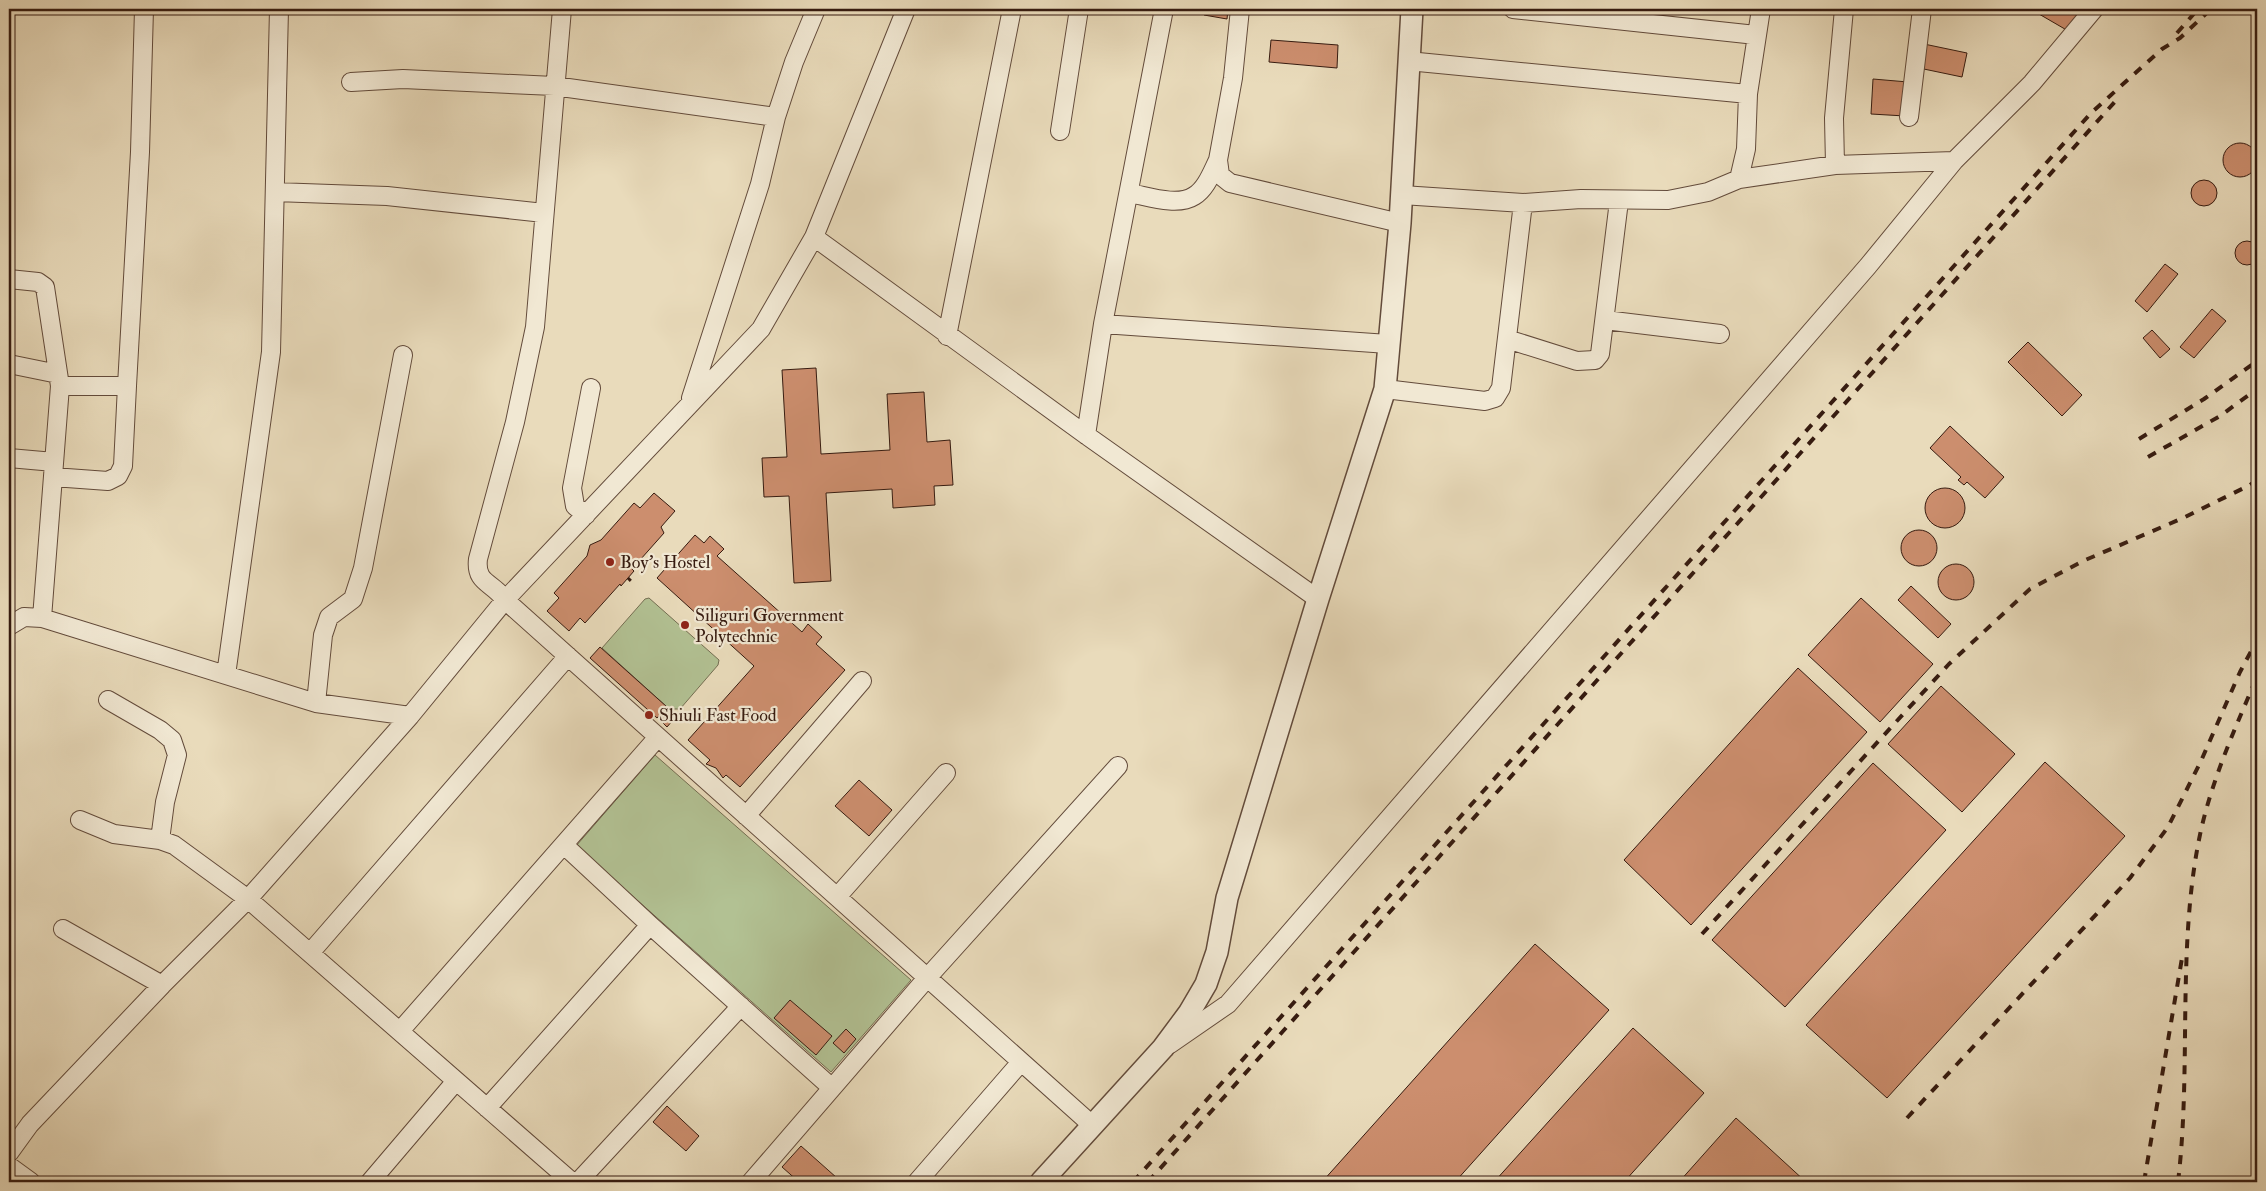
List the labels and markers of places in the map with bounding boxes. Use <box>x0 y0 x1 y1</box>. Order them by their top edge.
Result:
place label: Boy's Hostel <box>620 551 711 574</box>
marker: Boy's Hostel <box>604 556 616 568</box>
place label: Siliguri Government Polytechnic <box>695 604 844 648</box>
marker: Siliguri Government Polytechnic <box>679 619 691 631</box>
place label: Shiuli Fast Food <box>659 704 777 727</box>
marker: Shiuli Fast Food <box>643 709 655 721</box>

